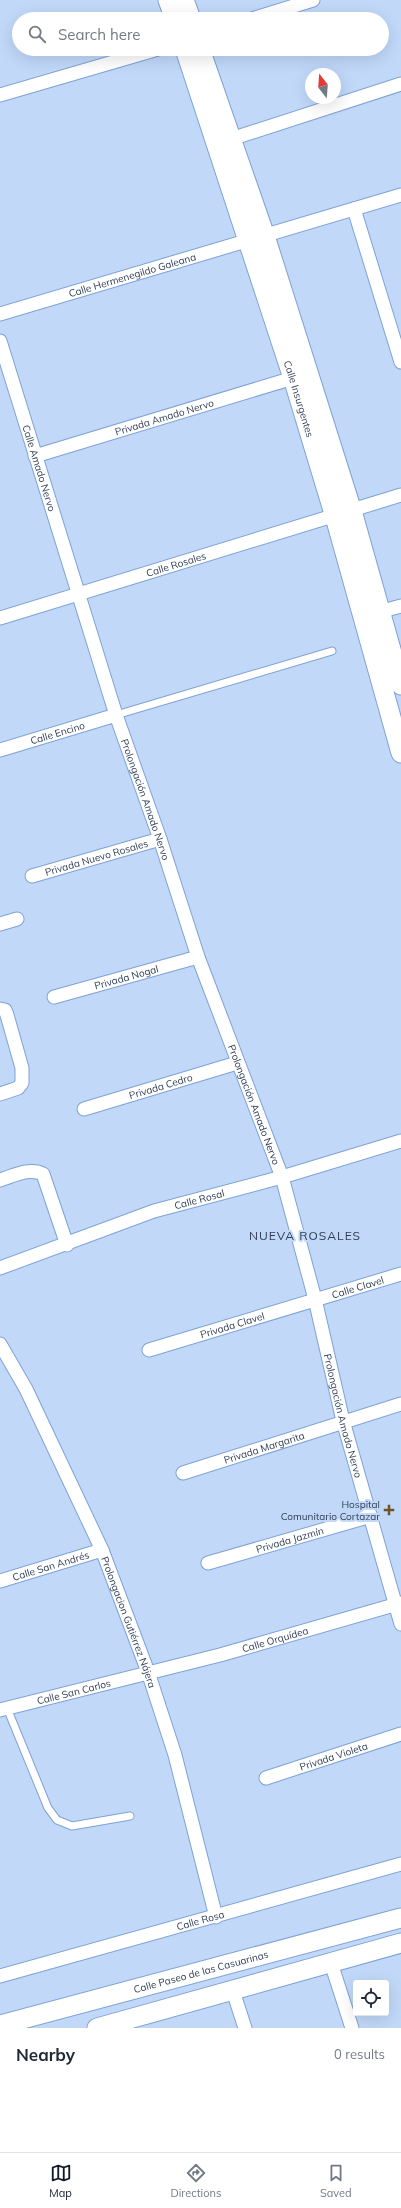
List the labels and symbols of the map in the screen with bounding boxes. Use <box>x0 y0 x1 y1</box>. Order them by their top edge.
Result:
north arrow <box>305 68 341 104</box>
street label: Calle Hermenegildo Galeana <box>67 250 197 300</box>
street label: Calle Insurgentes <box>281 359 317 439</box>
street label: Privada Amado Nervo <box>113 396 215 438</box>
street label: Calle Amado Nervo <box>20 423 59 513</box>
street label: Calle Rosales <box>144 549 207 579</box>
street label: Calle Encino <box>29 718 87 747</box>
street label: Prolongación Amado Nervo <box>118 737 173 862</box>
street label: Privada Nuevo Rosales <box>43 836 150 878</box>
street label: Privada Nogal <box>93 962 160 992</box>
street label: Prolongación Amado Nervo <box>225 1043 283 1167</box>
street label: Privada Cedro <box>127 1070 194 1102</box>
street label: Calle Rosal <box>173 1186 226 1212</box>
district label: NUEVA ROSALES <box>249 1228 361 1243</box>
street label: Calle Clavel <box>330 1273 385 1301</box>
street label: Privada Clavel <box>199 1309 266 1341</box>
street label: Prolongación Amado Nervo <box>321 1352 365 1479</box>
street label: Privada Margarita <box>222 1428 306 1466</box>
place label: Hospital Comunitario Cortazar <box>281 1498 380 1523</box>
marker: Hospital Comunitario Cortazar <box>383 1504 395 1516</box>
street label: Privada Jazmín <box>254 1523 325 1555</box>
street label: Calle San Andrés <box>11 1548 91 1583</box>
street label: Prolongacion Gutiérrez Nájera <box>99 1555 159 1689</box>
street label: Calle Orquídea <box>240 1623 310 1655</box>
street label: Calle San Carlos <box>35 1676 112 1707</box>
street label: Privada Violeta <box>298 1739 369 1773</box>
street label: Calle Rosa <box>175 1907 226 1933</box>
street label: Calle Paseo de las Casuarinas <box>132 1947 270 1996</box>

